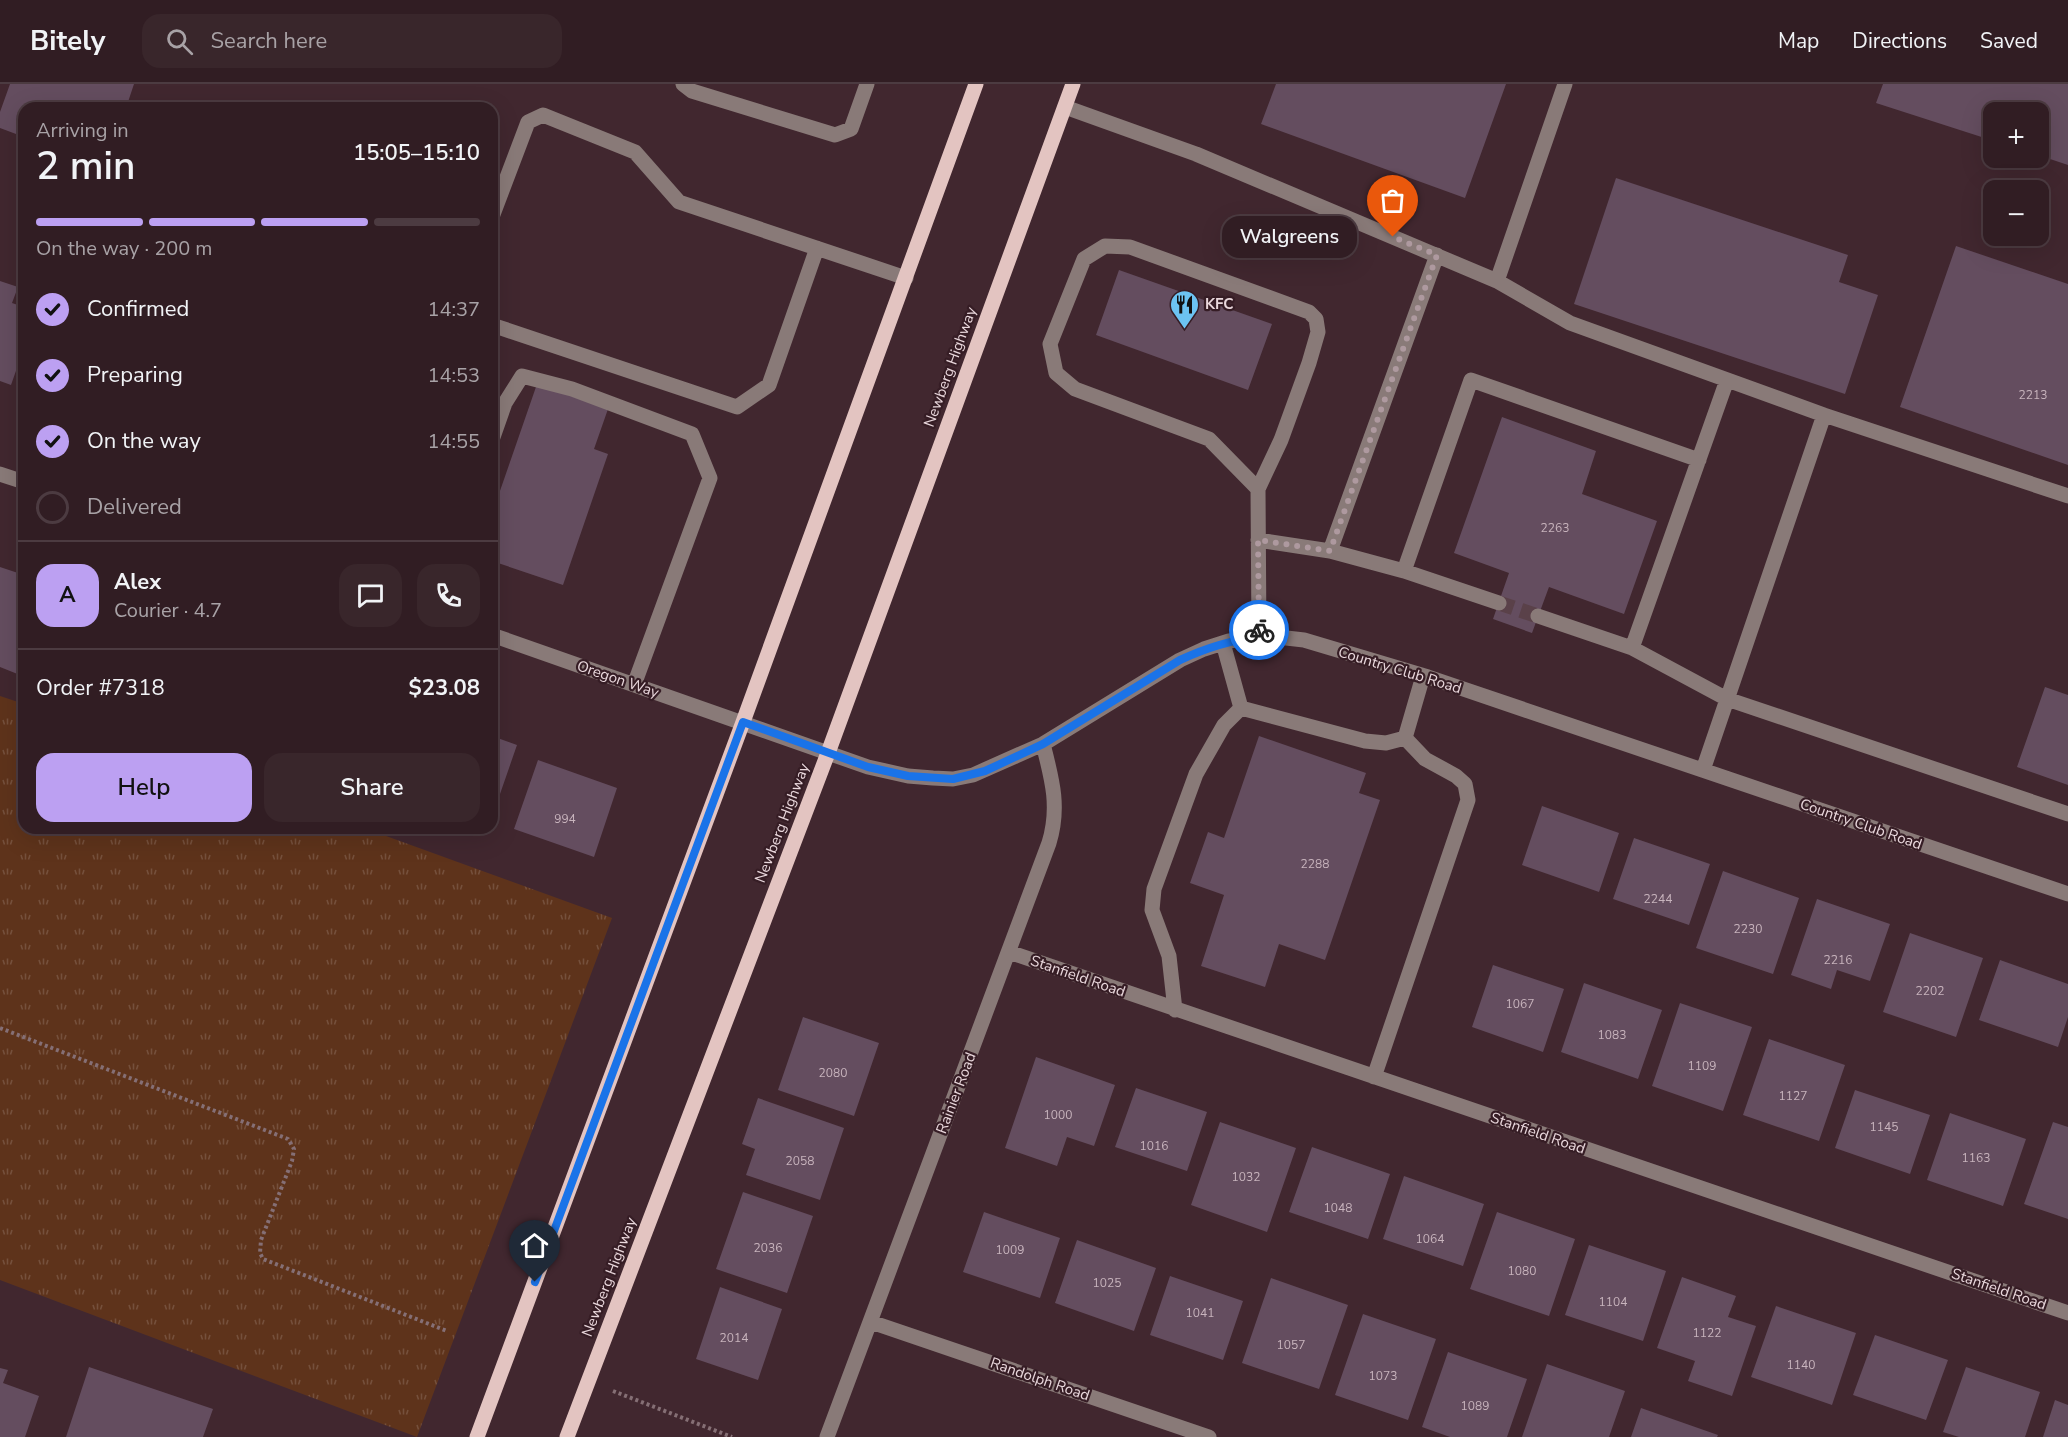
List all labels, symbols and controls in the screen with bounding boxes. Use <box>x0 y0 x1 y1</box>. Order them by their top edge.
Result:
search box <box>142 14 562 68</box>
text: Bitely <box>30 22 106 60</box>
icon: search <box>163 25 196 58</box>
text: Search here <box>211 26 327 56</box>
text: Map <box>1778 27 1819 55</box>
text: Directions <box>1852 27 1947 55</box>
text: Saved <box>1980 27 2038 55</box>
map controls <box>1983 102 2049 246</box>
button: + <box>1983 102 2049 168</box>
text: Arriving in <box>36 117 129 144</box>
text: 15:05–15:10 <box>353 138 480 168</box>
text: 2 min <box>36 140 135 193</box>
pin <box>1367 175 1418 237</box>
button: − <box>1983 180 2049 246</box>
icon: bag <box>1376 184 1409 217</box>
callout: Walgreens <box>1222 216 1357 258</box>
text: Walgreens <box>1240 223 1339 250</box>
text: On the way · 200 m <box>36 235 212 262</box>
restaurant icon: KFC <box>1168 288 1200 330</box>
icon: check <box>36 293 69 326</box>
text: Confirmed <box>87 294 189 324</box>
place label: KFC <box>1205 294 1233 314</box>
text: 14:37 <box>427 296 480 323</box>
street label: Newberg Highway <box>919 304 981 430</box>
icon: check <box>36 359 69 392</box>
text: Preparing <box>87 360 183 390</box>
text: 14:53 <box>427 362 480 389</box>
house number: 2213 <box>2019 387 2047 403</box>
icon: check <box>36 425 69 458</box>
text: On the way <box>87 426 201 456</box>
text: 14:55 <box>427 428 480 455</box>
text: Delivered <box>87 492 182 522</box>
house number: 2263 <box>1541 520 1569 536</box>
button: chat <box>339 564 402 627</box>
button: phone <box>417 564 480 627</box>
text: Alex <box>114 567 161 597</box>
text: A <box>59 580 76 610</box>
text: Courier · 4.7 <box>114 597 222 624</box>
courier <box>1229 600 1289 660</box>
icon: bike <box>1243 614 1276 647</box>
street label: Country Club Road <box>1336 642 1464 698</box>
street label: Oregon Way <box>574 656 662 702</box>
text: Order #7318 <box>36 673 165 703</box>
text: $23.08 <box>409 673 480 703</box>
button: Help <box>36 753 252 822</box>
button: Share <box>264 753 480 822</box>
street label: Newberg Highway <box>750 760 814 886</box>
street label: Country Club Road <box>1797 794 1925 854</box>
house number: 994 <box>554 811 576 827</box>
house number: 2288 <box>1301 856 1329 872</box>
house number: 2244 <box>1644 891 1672 907</box>
house number: 2230 <box>1734 921 1762 937</box>
street label: Stanfield Road <box>1028 950 1128 1002</box>
house number: 2216 <box>1824 952 1852 968</box>
house number: 2202 <box>1916 983 1944 999</box>
house number: 1067 <box>1506 996 1534 1012</box>
house number: 1083 <box>1598 1027 1626 1043</box>
street label: Rainier Road <box>931 1049 981 1137</box>
house number: 1109 <box>1688 1058 1716 1074</box>
house number: 2080 <box>819 1065 847 1081</box>
house number: 1127 <box>1779 1088 1807 1104</box>
house number: 1000 <box>1044 1107 1072 1123</box>
street label: Stanfield Road <box>1488 1107 1588 1159</box>
house number: 1145 <box>1870 1119 1898 1135</box>
house number: 1016 <box>1140 1138 1168 1154</box>
house number: 1163 <box>1962 1150 1990 1166</box>
house number: 2058 <box>786 1153 814 1169</box>
house number: 1032 <box>1232 1169 1260 1185</box>
house number: 1048 <box>1324 1200 1352 1216</box>
street label: Newberg Highway <box>577 1214 641 1340</box>
pin <box>509 1220 560 1282</box>
icon: home <box>518 1229 551 1262</box>
house number: 1064 <box>1416 1231 1444 1247</box>
house number: 2036 <box>754 1240 782 1256</box>
house number: 1009 <box>996 1242 1024 1258</box>
house number: 1080 <box>1508 1263 1536 1279</box>
street label: Stanfield Road <box>1949 1263 2049 1315</box>
house number: 1025 <box>1093 1275 1121 1291</box>
house number: 1104 <box>1599 1294 1627 1310</box>
house number: 1041 <box>1186 1305 1214 1321</box>
house number: 1122 <box>1693 1325 1721 1341</box>
house number: 2014 <box>720 1330 748 1346</box>
house number: 1057 <box>1277 1337 1305 1353</box>
street label: Randolph Road <box>988 1353 1092 1405</box>
house number: 1140 <box>1787 1357 1815 1373</box>
house number: 1073 <box>1369 1368 1397 1384</box>
house number: 1089 <box>1461 1398 1489 1414</box>

